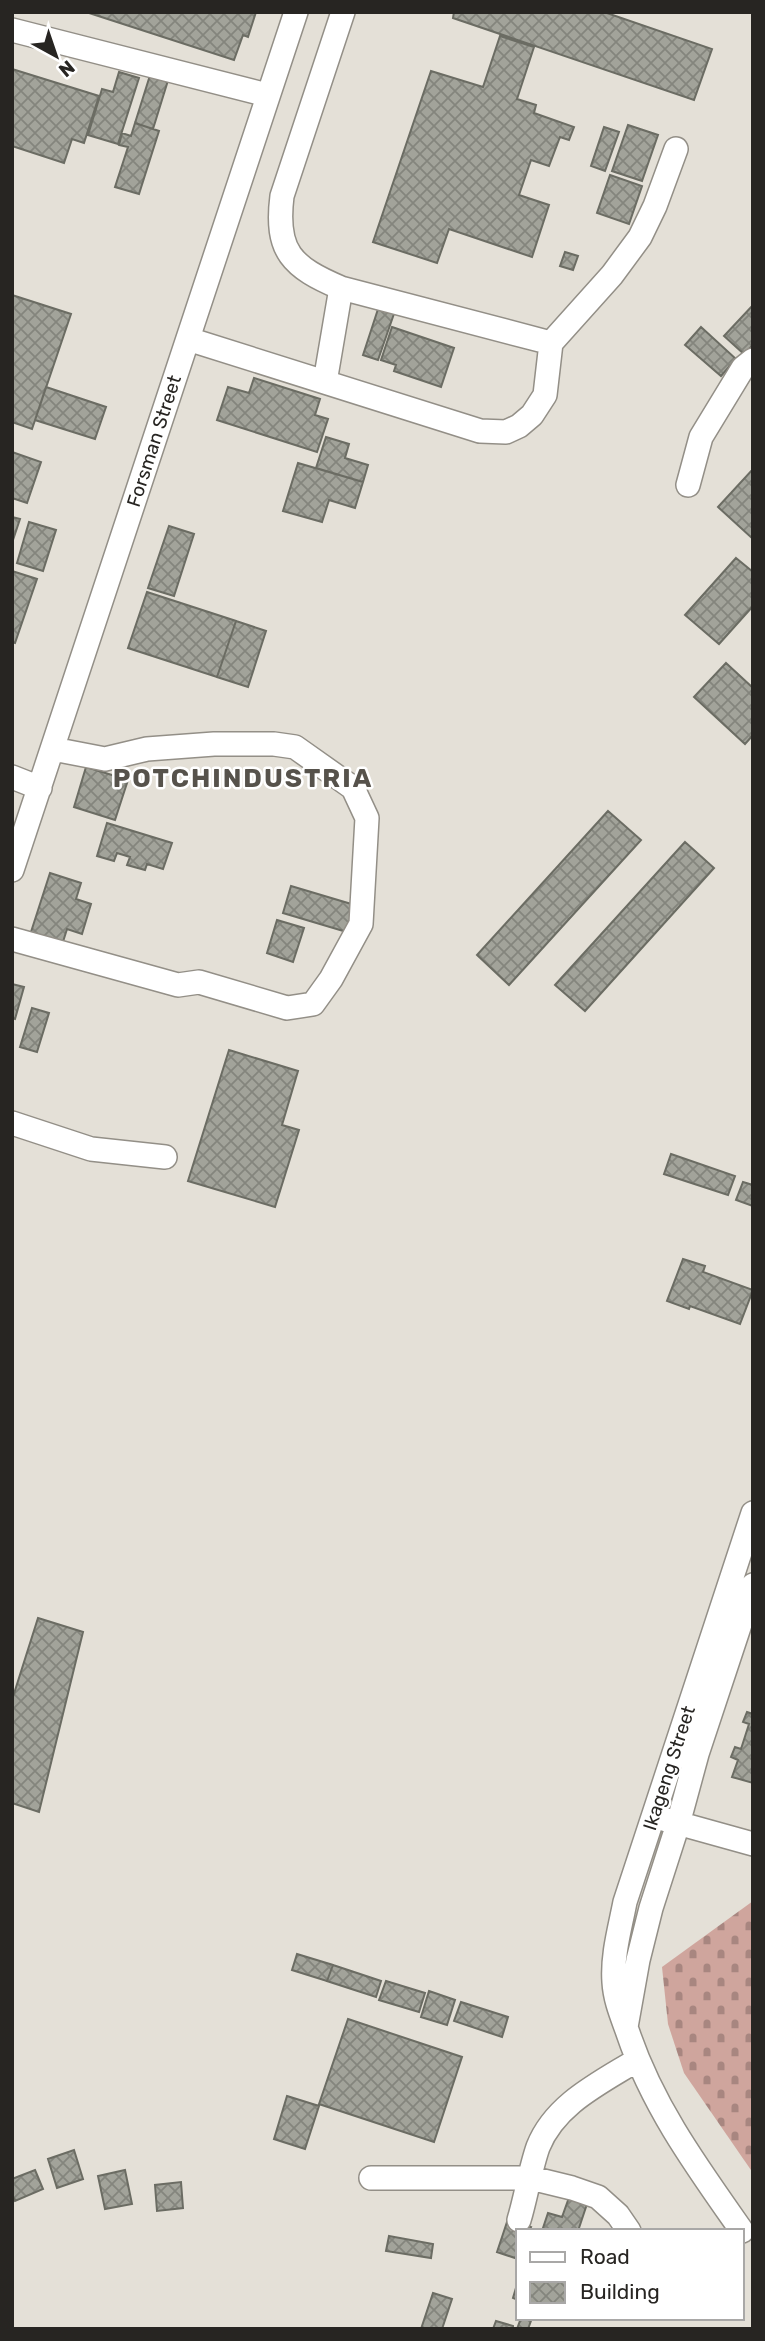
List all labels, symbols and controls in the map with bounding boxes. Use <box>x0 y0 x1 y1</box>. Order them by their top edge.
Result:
north arrow <box>21 21 91 91</box>
text: N <box>54 55 79 82</box>
street label: Forsman Street <box>122 372 186 510</box>
district label: POTCHINDUSTRIA <box>113 763 373 794</box>
street label: Ikageng Street <box>638 1702 700 1833</box>
legend <box>516 2229 744 2320</box>
text: Road <box>580 2244 630 2269</box>
text: Building <box>580 2279 660 2304</box>

